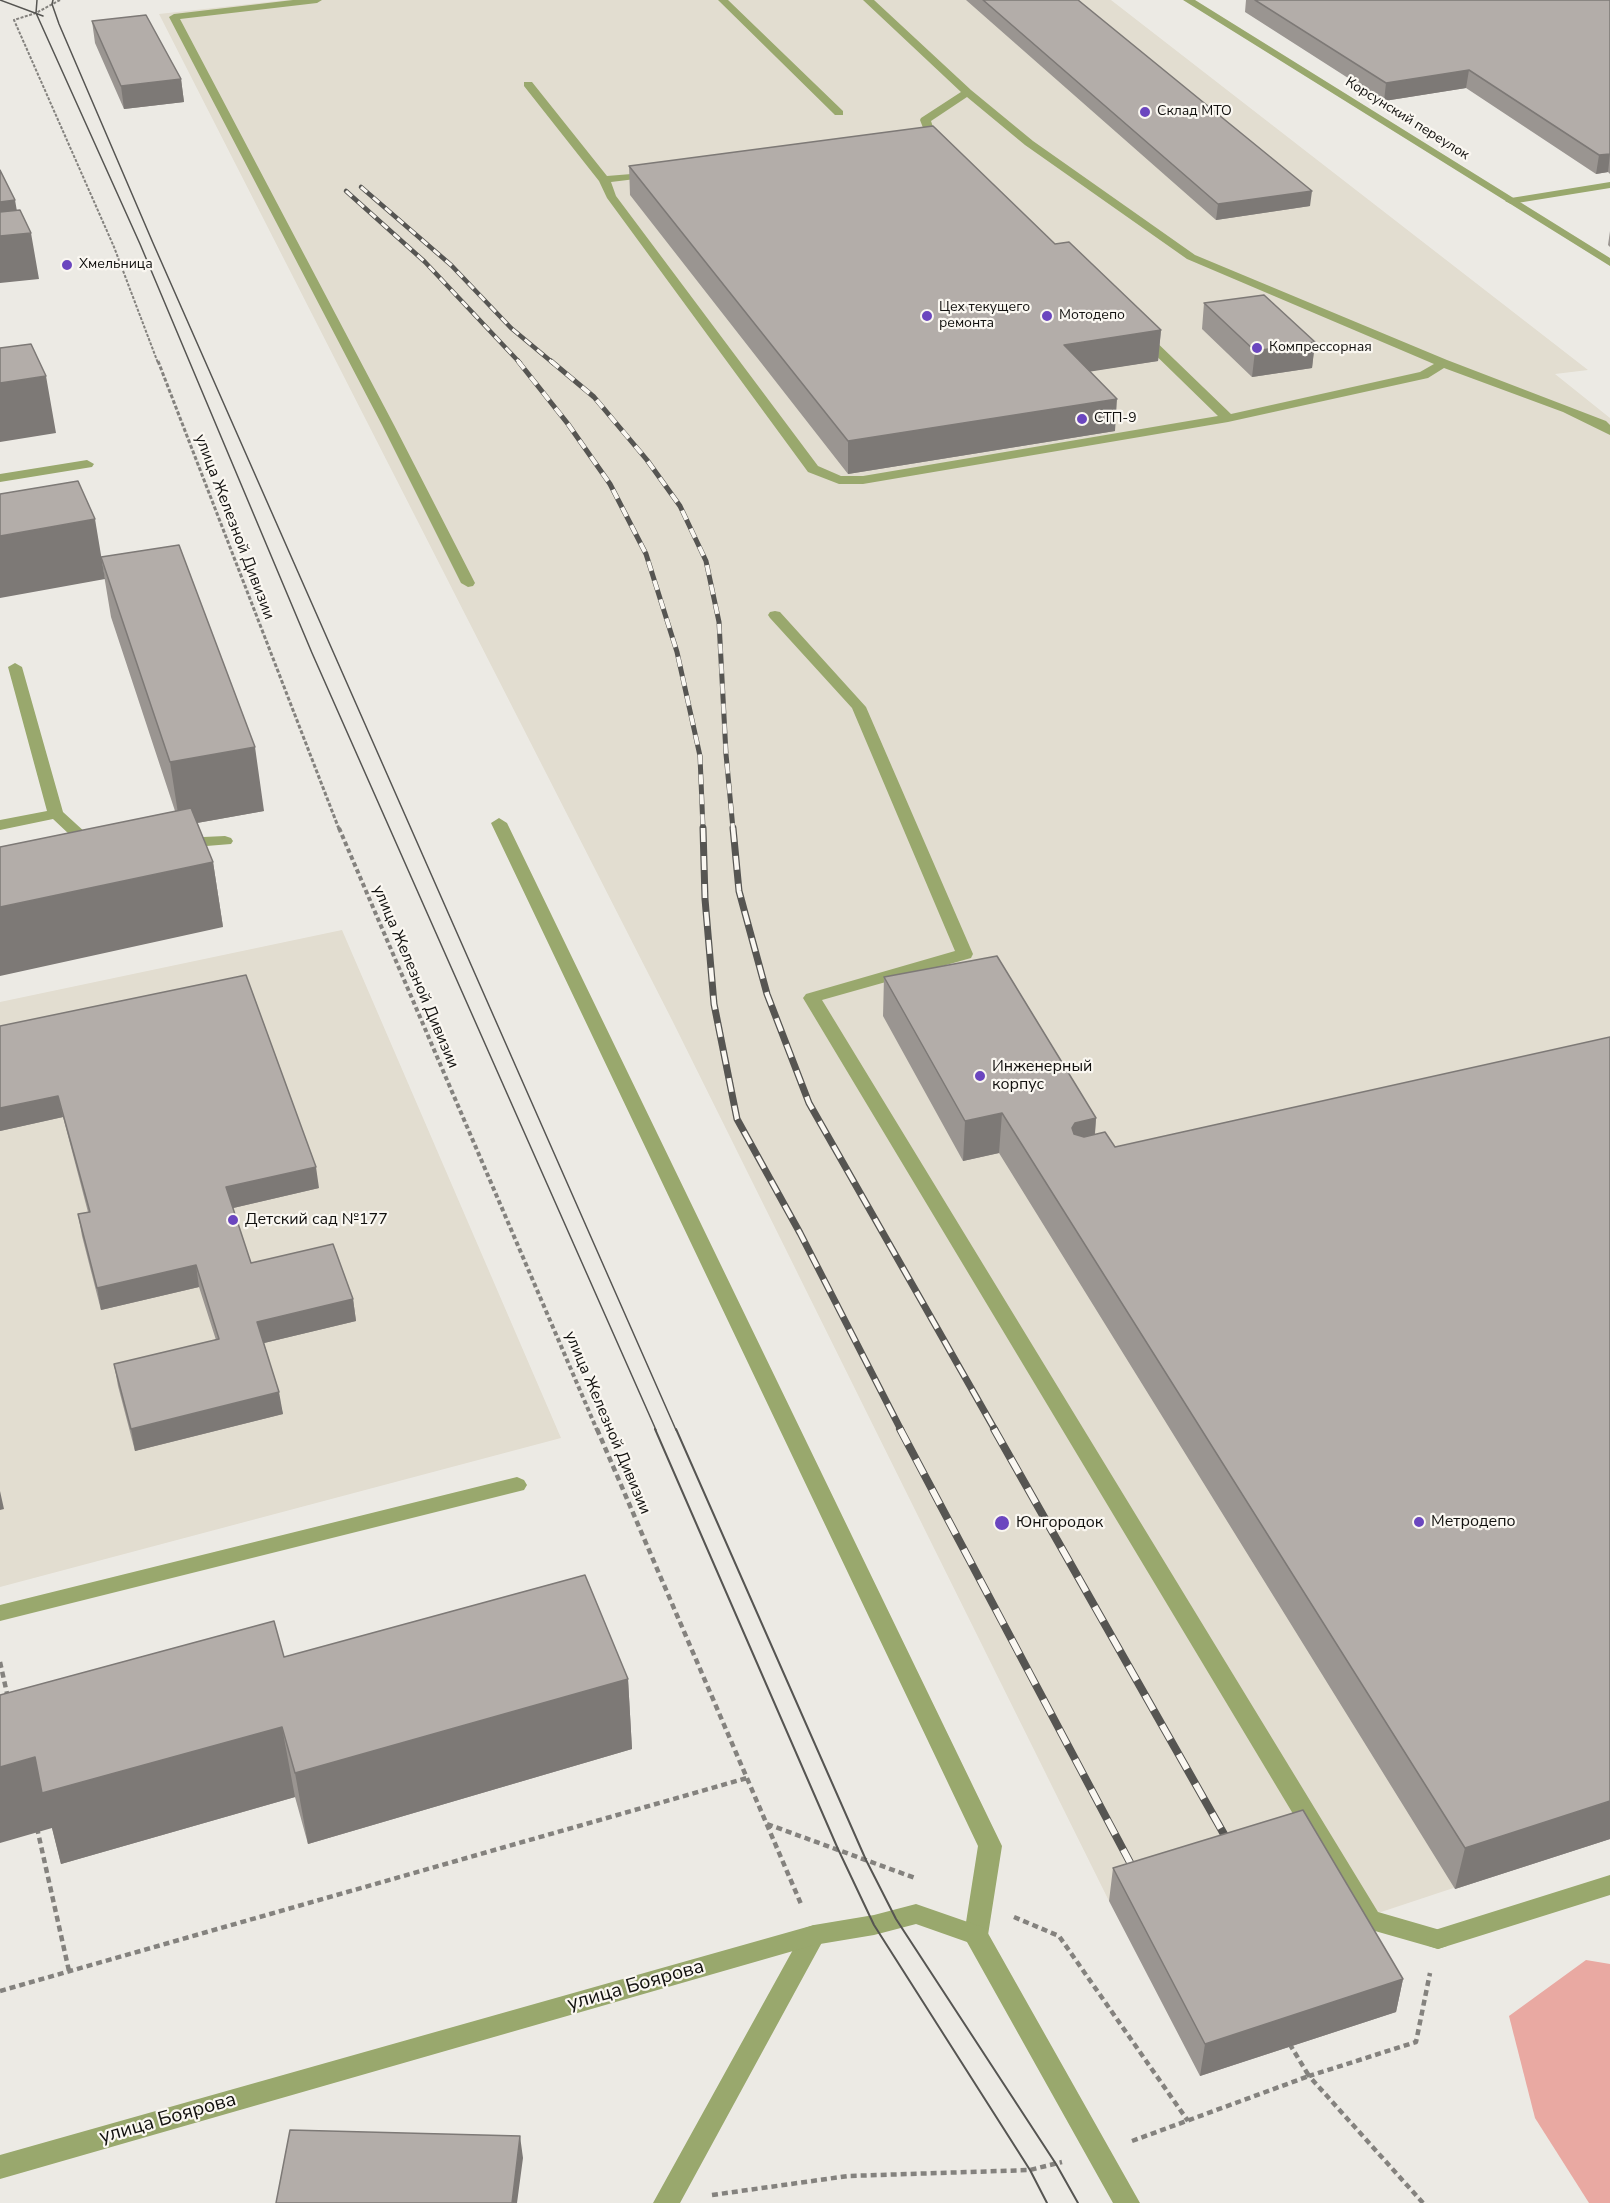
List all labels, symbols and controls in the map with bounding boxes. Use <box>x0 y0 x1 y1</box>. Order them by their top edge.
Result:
street label: Корсунский переулок <box>1342 74 1472 164</box>
place label: Склад МТО <box>1157 104 1232 120</box>
marker: Склад МТО <box>1138 105 1152 119</box>
place label: Хмельница <box>79 257 153 273</box>
marker: Хмельница <box>60 258 74 272</box>
place label: Цех текущего ремонта <box>939 300 1030 332</box>
place label: Мотодепо <box>1059 308 1125 324</box>
marker: Цех текущего ремонта <box>920 309 934 323</box>
marker: Мотодепо <box>1040 309 1054 323</box>
place label: Компрессорная <box>1269 340 1372 356</box>
marker: Компрессорная <box>1250 341 1264 355</box>
place label: СТП-9 <box>1094 411 1137 427</box>
marker: СТП-9 <box>1075 412 1089 426</box>
street label: улица Железной Дивизии <box>190 432 278 622</box>
street label: улица Железной Дивизии <box>368 883 462 1071</box>
place label: Инженерный корпус <box>992 1057 1092 1095</box>
marker: Инженерный корпус <box>973 1069 987 1083</box>
place label: Детский сад №177 <box>245 1210 388 1230</box>
marker: Детский сад №177 <box>226 1213 240 1227</box>
street label: улица Железной Дивизии <box>560 1329 654 1517</box>
place label: Метродепо <box>1431 1512 1516 1532</box>
place label: Юнгородок <box>1016 1513 1103 1533</box>
marker: Юнгородок <box>993 1514 1011 1532</box>
marker: Метродепо <box>1412 1515 1426 1529</box>
street label: улица Боярова <box>565 1955 707 2017</box>
street label: улица Боярова <box>97 2088 239 2150</box>

